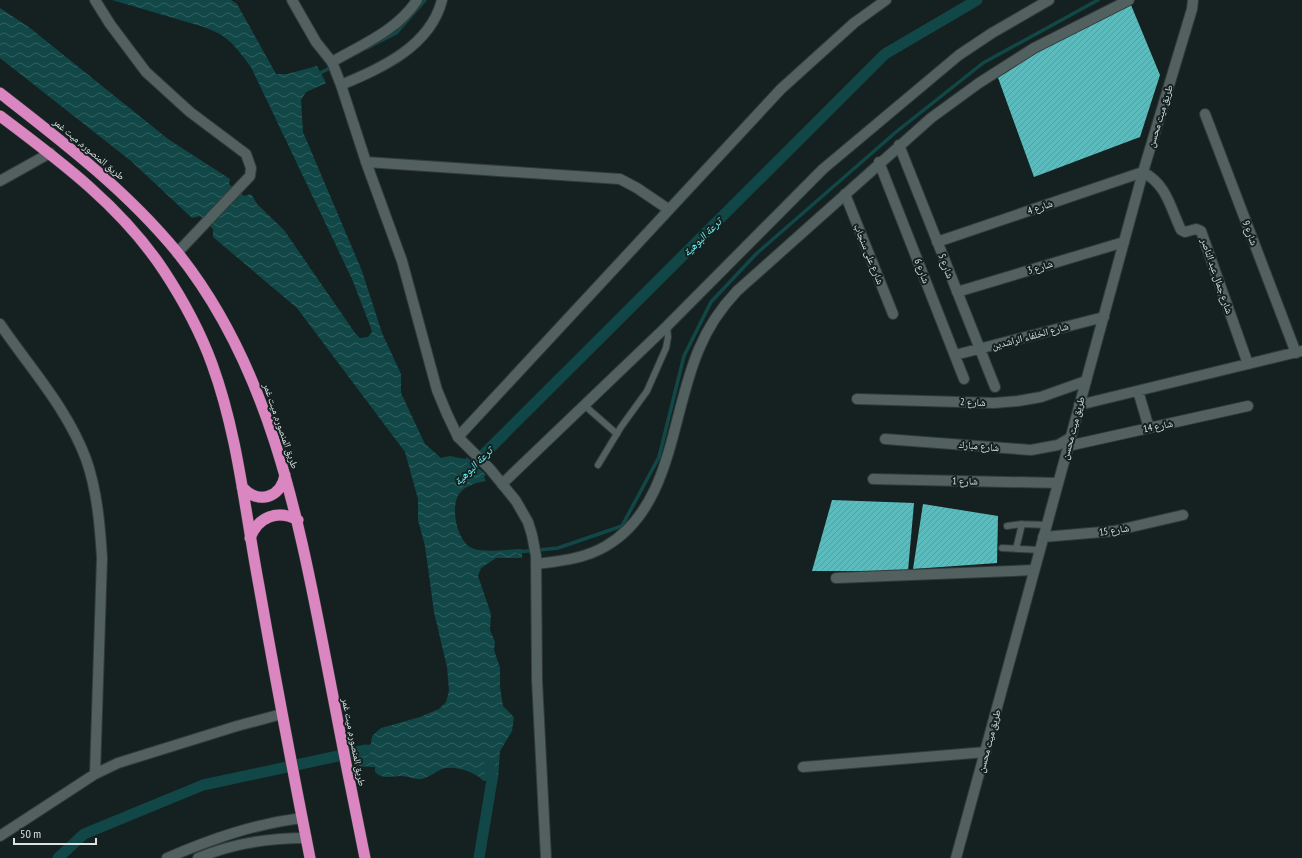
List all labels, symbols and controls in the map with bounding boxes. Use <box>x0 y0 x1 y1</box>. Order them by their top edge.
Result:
street label: طريق ميت محسن <box>1144 83 1176 149</box>
street label: طريق المنصوره, ميت غمر <box>50 115 128 183</box>
street label: شارع 4 <box>1026 197 1055 217</box>
water label: ترعة البوهية <box>680 213 726 259</box>
street label: شارع 9 <box>1239 219 1261 248</box>
street label: شارع على سنجاب <box>851 222 887 287</box>
street label: شارع جمال عبد الناصر <box>1198 236 1236 316</box>
street label: شارع 5 <box>935 252 957 281</box>
street label: شارع 6 <box>911 257 933 286</box>
street label: شارع 3 <box>1026 257 1055 277</box>
street label: شارع الخلفاء الراشدين <box>990 319 1070 353</box>
street label: طريق المنصوره, ميت غمر <box>260 381 302 471</box>
street label: شارع 2 <box>960 395 986 409</box>
street label: طريق ميت محسن <box>1058 395 1088 461</box>
street label: شارع 14 <box>1142 416 1174 435</box>
street label: شارع مبارك <box>958 438 1000 454</box>
water label: ترعة البوهية <box>451 442 497 488</box>
street label: شارع 1 <box>952 474 978 488</box>
street label: شارع 15 <box>1098 521 1130 539</box>
street label: طريق المنصوره, ميت غمر <box>339 696 369 788</box>
street label: طريق ميت محسن <box>974 708 1004 774</box>
scale bar <box>14 820 96 846</box>
text: 50 m <box>20 826 41 841</box>

